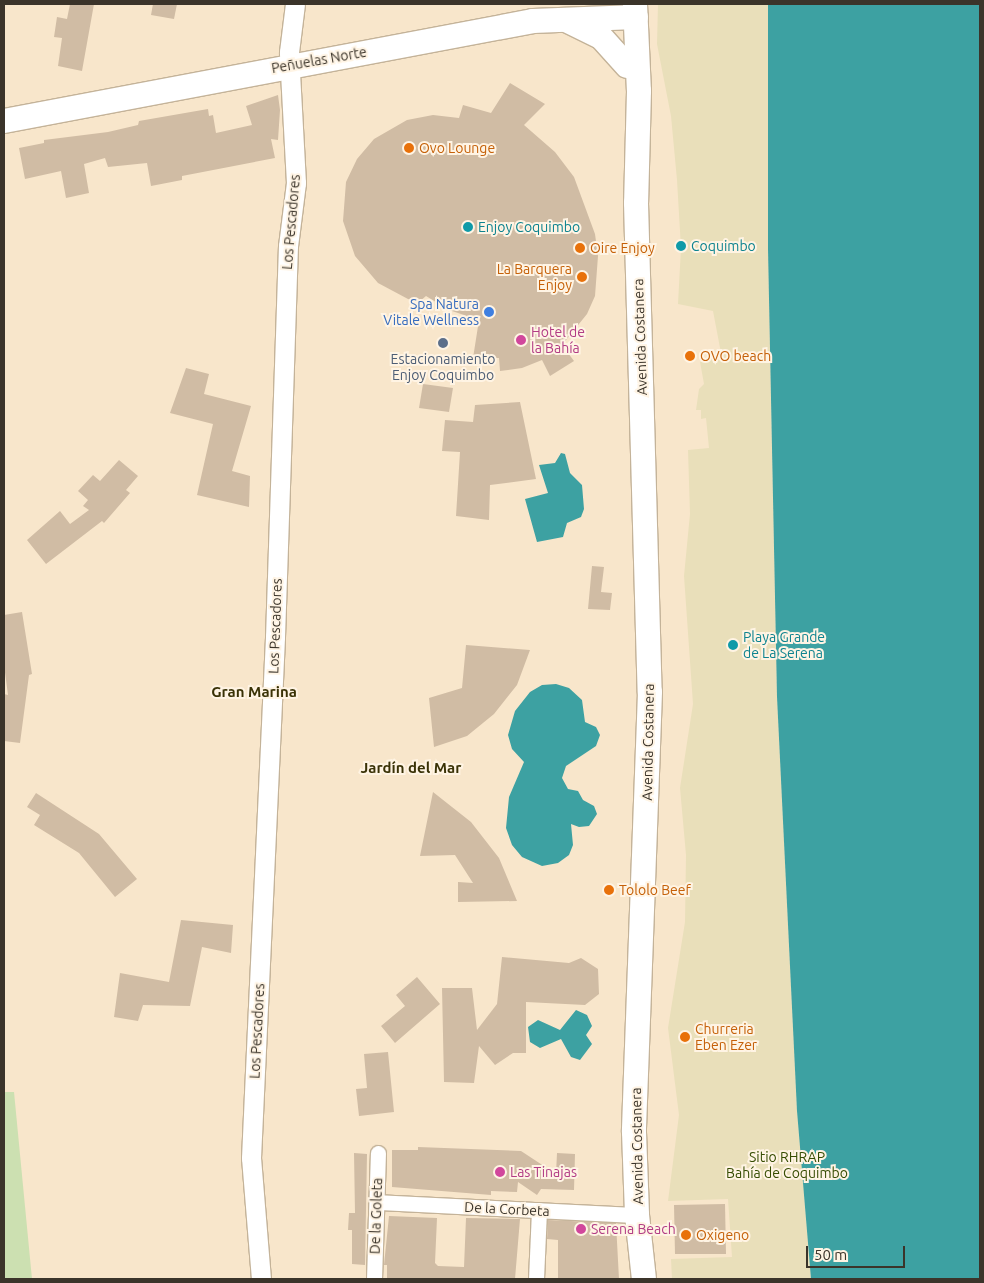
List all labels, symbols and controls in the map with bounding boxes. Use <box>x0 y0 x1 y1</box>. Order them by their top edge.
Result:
street label: Peñuelas Norte <box>270 43 368 77</box>
place label: Ovo Lounge <box>419 140 495 156</box>
marker: Ovo Lounge <box>403 142 415 154</box>
street label: Los Pescadores <box>278 174 304 270</box>
place label: Enjoy Coquimbo <box>478 219 580 235</box>
marker: Enjoy Coquimbo <box>462 221 474 233</box>
place label: Coquimbo <box>691 238 756 254</box>
place label: Oire Enjoy <box>590 240 655 256</box>
marker: Coquimbo <box>675 240 687 252</box>
marker: Oire Enjoy <box>574 242 586 254</box>
place label: La Barquera Enjoy <box>497 261 572 294</box>
marker: La Barquera Enjoy <box>576 271 588 283</box>
street label: Avenida Costanera <box>630 278 650 396</box>
place label: Spa Natura Vitale Wellness <box>383 296 479 328</box>
marker: Spa Natura Vitale Wellness <box>483 306 495 318</box>
place label: Hotel de la Bahía <box>531 324 585 357</box>
marker: Hotel de la Bahía <box>515 334 527 346</box>
marker: Estacionamiento Enjoy Coquimbo <box>437 337 449 349</box>
place label: OVO beach <box>700 348 771 364</box>
marker: OVO beach <box>684 350 696 362</box>
place label: Estacionamiento Enjoy Coquimbo <box>391 351 495 384</box>
street label: Los Pescadores <box>265 578 285 674</box>
place label: Playa Grande de La Serena <box>743 629 825 662</box>
marker: Playa Grande de La Serena <box>727 639 739 651</box>
district label: Gran Marina <box>211 683 297 701</box>
street label: Avenida Costanera <box>639 683 657 801</box>
district label: Jardín del Mar <box>361 759 461 777</box>
place label: Tololo Beef <box>619 882 691 898</box>
marker: Tololo Beef <box>603 884 615 896</box>
street label: Los Pescadores <box>246 983 268 1079</box>
place label: Churreria Eben Ezer <box>695 1021 757 1054</box>
marker: Churreria Eben Ezer <box>679 1031 691 1043</box>
street label: Avenida Costanera <box>628 1087 646 1205</box>
park label: Sitio RHRAP Bahía de Coquimbo <box>726 1149 848 1182</box>
place label: Las Tinajas <box>510 1164 577 1180</box>
marker: Las Tinajas <box>494 1166 506 1178</box>
street label: De la Goleta <box>366 1178 386 1254</box>
street label: De la Corbeta <box>464 1198 550 1220</box>
place label: Serena Beach <box>591 1221 676 1237</box>
marker: Serena Beach <box>575 1223 587 1235</box>
place label: Oxigeno <box>696 1227 749 1243</box>
marker: Oxigeno <box>680 1229 692 1241</box>
scale bar <box>809 1236 908 1268</box>
text: 50 m <box>814 1246 847 1263</box>

